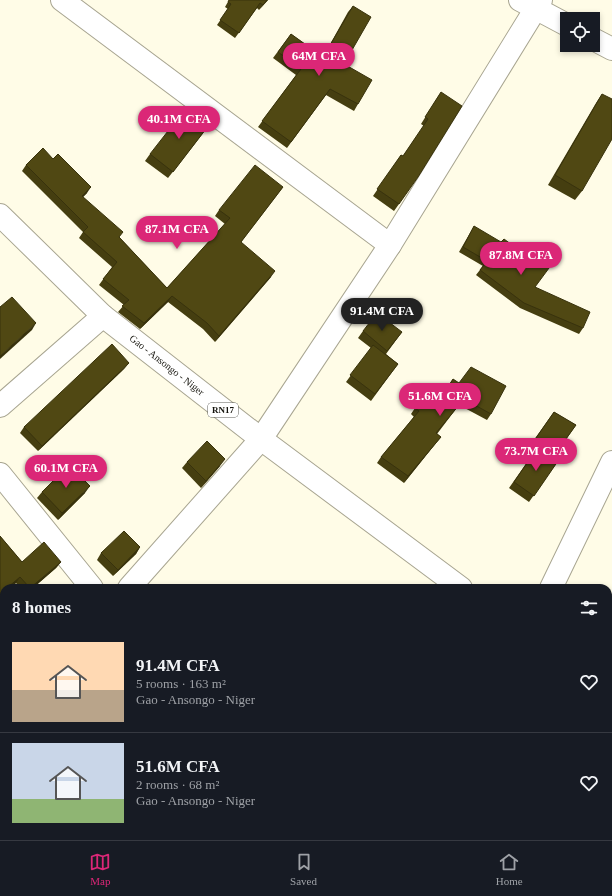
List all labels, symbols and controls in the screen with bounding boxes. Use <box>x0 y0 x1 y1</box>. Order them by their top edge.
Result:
map controls <box>560 12 600 52</box>
button: locate <box>560 12 600 52</box>
pin: 64M CFA <box>282 43 356 77</box>
text: 64M CFA <box>292 48 346 63</box>
pin: 40.1M CFA <box>133 106 225 140</box>
text: 40.1M CFA <box>147 111 211 126</box>
pin: 87.1M CFA <box>131 216 223 250</box>
text: 87.1M CFA <box>145 221 209 236</box>
pin: 87.8M CFA <box>475 242 567 276</box>
text: 87.8M CFA <box>489 247 553 262</box>
pin: 91.4M CFA <box>336 298 428 332</box>
text: 91.4M CFA <box>350 303 414 318</box>
street label: Gao - Ansongo - Niger <box>128 332 207 398</box>
pin: 51.6M CFA <box>394 383 486 417</box>
text: 51.6M CFA <box>408 388 472 403</box>
road number: RN17 <box>208 403 238 417</box>
pin: 73.7M CFA <box>490 438 582 472</box>
text: 73.7M CFA <box>504 443 568 458</box>
pin: 60.1M CFA <box>20 455 112 489</box>
text: 60.1M CFA <box>34 460 98 475</box>
icon: filters <box>578 597 600 619</box>
text: 8 homes <box>12 598 71 617</box>
text: 91.4M CFA <box>136 656 220 675</box>
icon: home <box>44 658 92 706</box>
icon: heart <box>578 671 600 693</box>
text: 5 rooms · 163 m² <box>136 676 226 691</box>
text: Gao - Ansongo - Niger <box>136 692 255 707</box>
text: 51.6M CFA <box>136 757 220 776</box>
icon: home <box>44 759 92 807</box>
icon: heart <box>578 772 600 794</box>
text: 2 rooms · 68 m² <box>136 777 219 792</box>
text: Gao - Ansongo - Niger <box>136 793 255 808</box>
tab: Map <box>89 851 111 887</box>
tab: Saved <box>290 851 317 887</box>
tab: Home <box>496 851 523 887</box>

